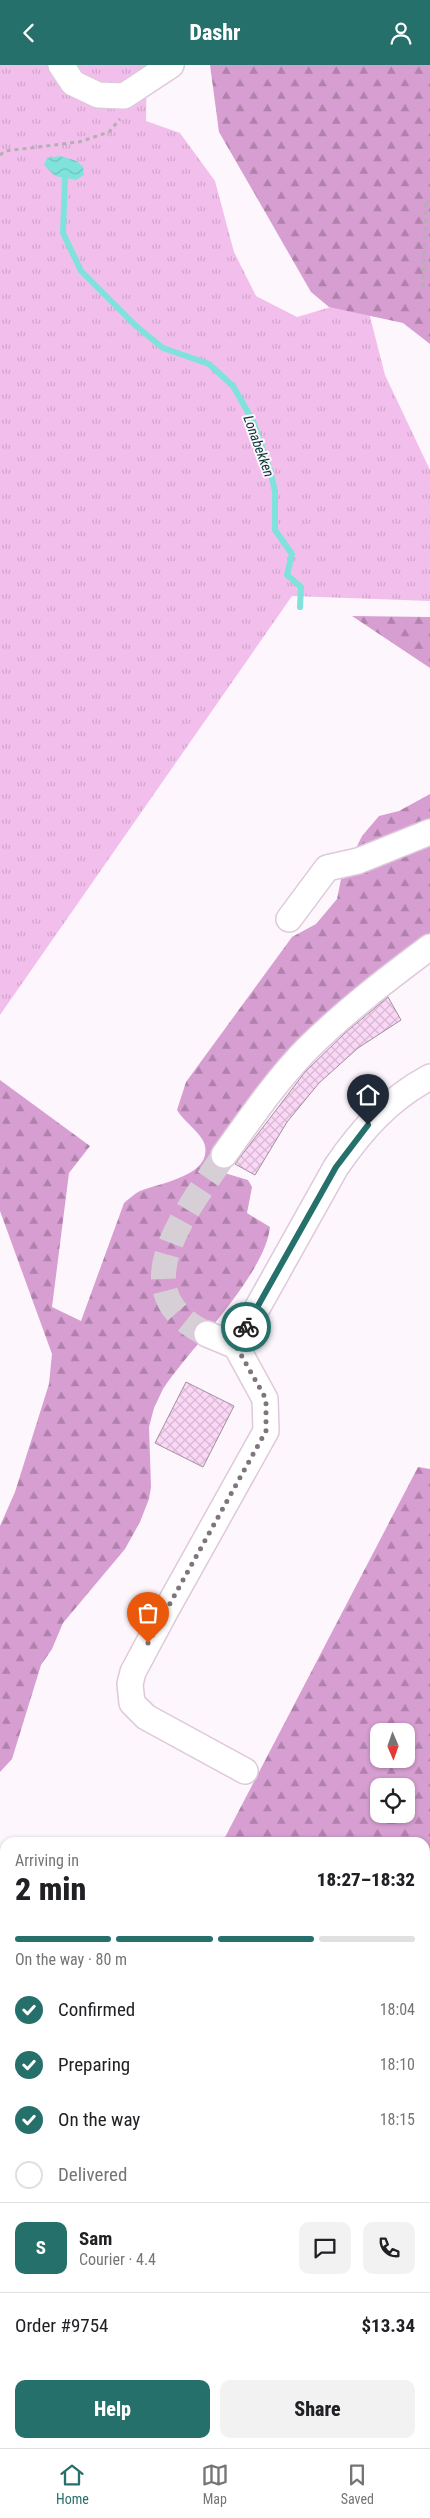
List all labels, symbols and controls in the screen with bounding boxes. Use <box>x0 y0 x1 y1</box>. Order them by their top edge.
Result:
icon: back <box>15 19 43 47</box>
icon: person <box>387 19 415 47</box>
text: Dashr <box>190 20 241 45</box>
water label: Lonabekken <box>240 413 278 479</box>
pin <box>347 1074 389 1125</box>
icon: home <box>354 1081 382 1109</box>
courier <box>221 1302 271 1352</box>
icon: bike <box>232 1313 260 1341</box>
pin <box>127 1592 169 1643</box>
icon: bag <box>134 1599 162 1627</box>
north arrow <box>370 1723 415 1767</box>
map controls <box>370 1723 415 1823</box>
button: locate <box>370 1778 415 1823</box>
text: Arriving in <box>15 1851 79 1870</box>
text: 18:27–18:32 <box>317 1868 415 1891</box>
text: 2 min <box>15 1870 86 1908</box>
text: On the way · 80 m <box>15 1950 127 1969</box>
icon: check <box>15 1996 43 2024</box>
text: Confirmed <box>58 1998 135 2021</box>
text: 18:04 <box>380 2000 415 2019</box>
icon: check <box>15 2051 43 2079</box>
text: Preparing <box>58 2053 130 2076</box>
text: 18:10 <box>380 2055 415 2074</box>
icon: check <box>15 2106 43 2134</box>
text: On the way <box>58 2108 140 2131</box>
text: 18:15 <box>380 2110 415 2129</box>
text: Delivered <box>58 2163 127 2186</box>
button: chat <box>299 2222 351 2274</box>
button: phone <box>363 2222 415 2274</box>
text: Sam <box>79 2227 112 2250</box>
text: S <box>36 2236 46 2259</box>
text: Courier · 4.4 <box>79 2250 156 2269</box>
text: Order #9754 <box>15 2314 108 2337</box>
text: $13.34 <box>361 2314 415 2337</box>
button: Help <box>15 2380 210 2438</box>
button: Share <box>220 2380 415 2438</box>
tab: Home <box>56 2461 89 2507</box>
tab: Map <box>201 2461 229 2507</box>
tab: Saved <box>341 2461 374 2507</box>

